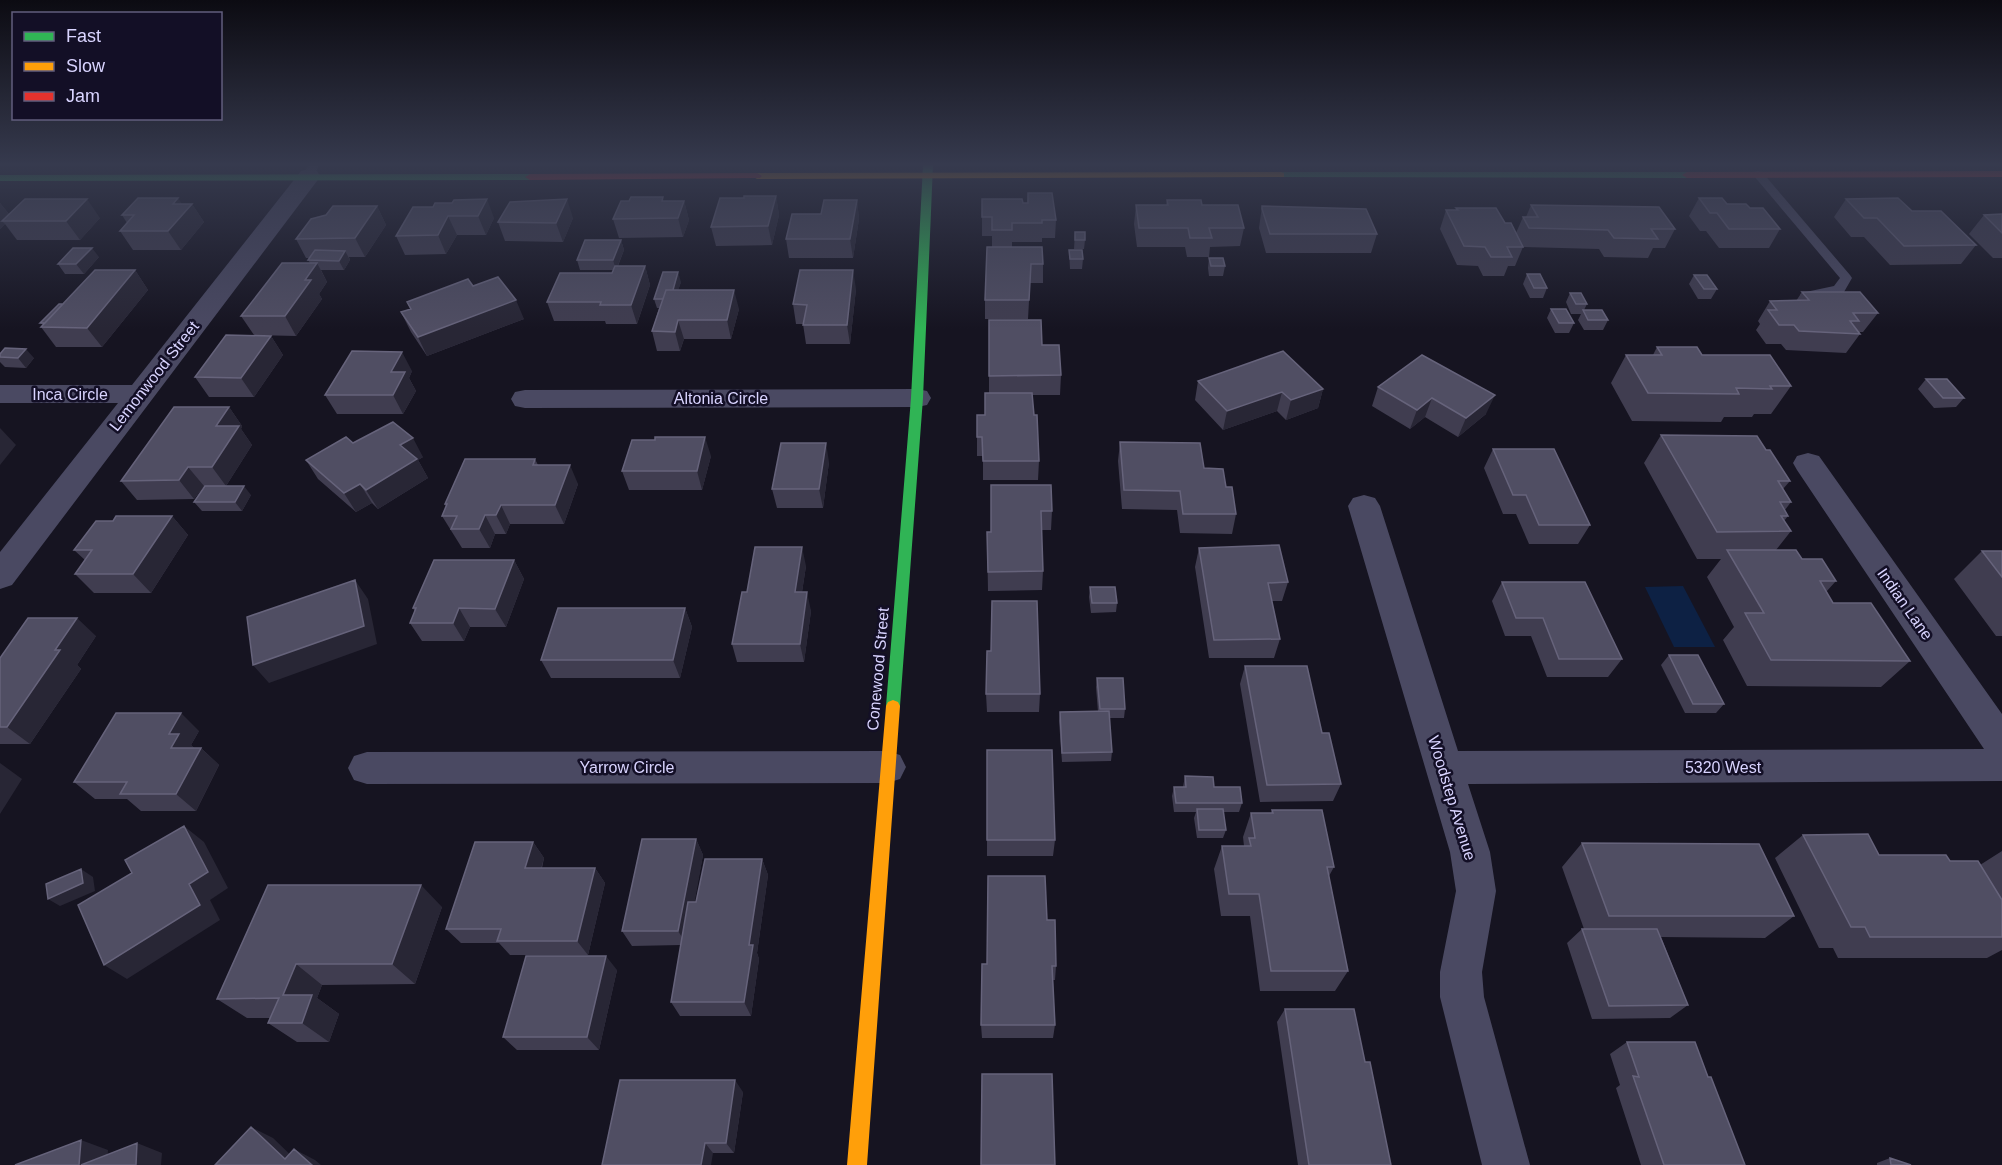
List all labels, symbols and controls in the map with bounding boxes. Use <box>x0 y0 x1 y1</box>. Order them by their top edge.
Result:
legend <box>12 12 222 120</box>
text: Fast <box>66 26 101 46</box>
text: Slow <box>66 56 106 76</box>
text: Jam <box>66 86 100 106</box>
street label: Lemonwood Street <box>106 317 202 434</box>
street label: Inca Circle <box>32 386 108 403</box>
street label: Altonia Circle <box>674 390 768 407</box>
street label: Indian Lane <box>1874 565 1936 643</box>
street label: Conewood Street <box>864 606 892 731</box>
street label: Woodstep Avenue <box>1425 734 1479 862</box>
street label: Yarrow Circle <box>580 759 675 776</box>
street label: 5320 West <box>1685 759 1762 776</box>

